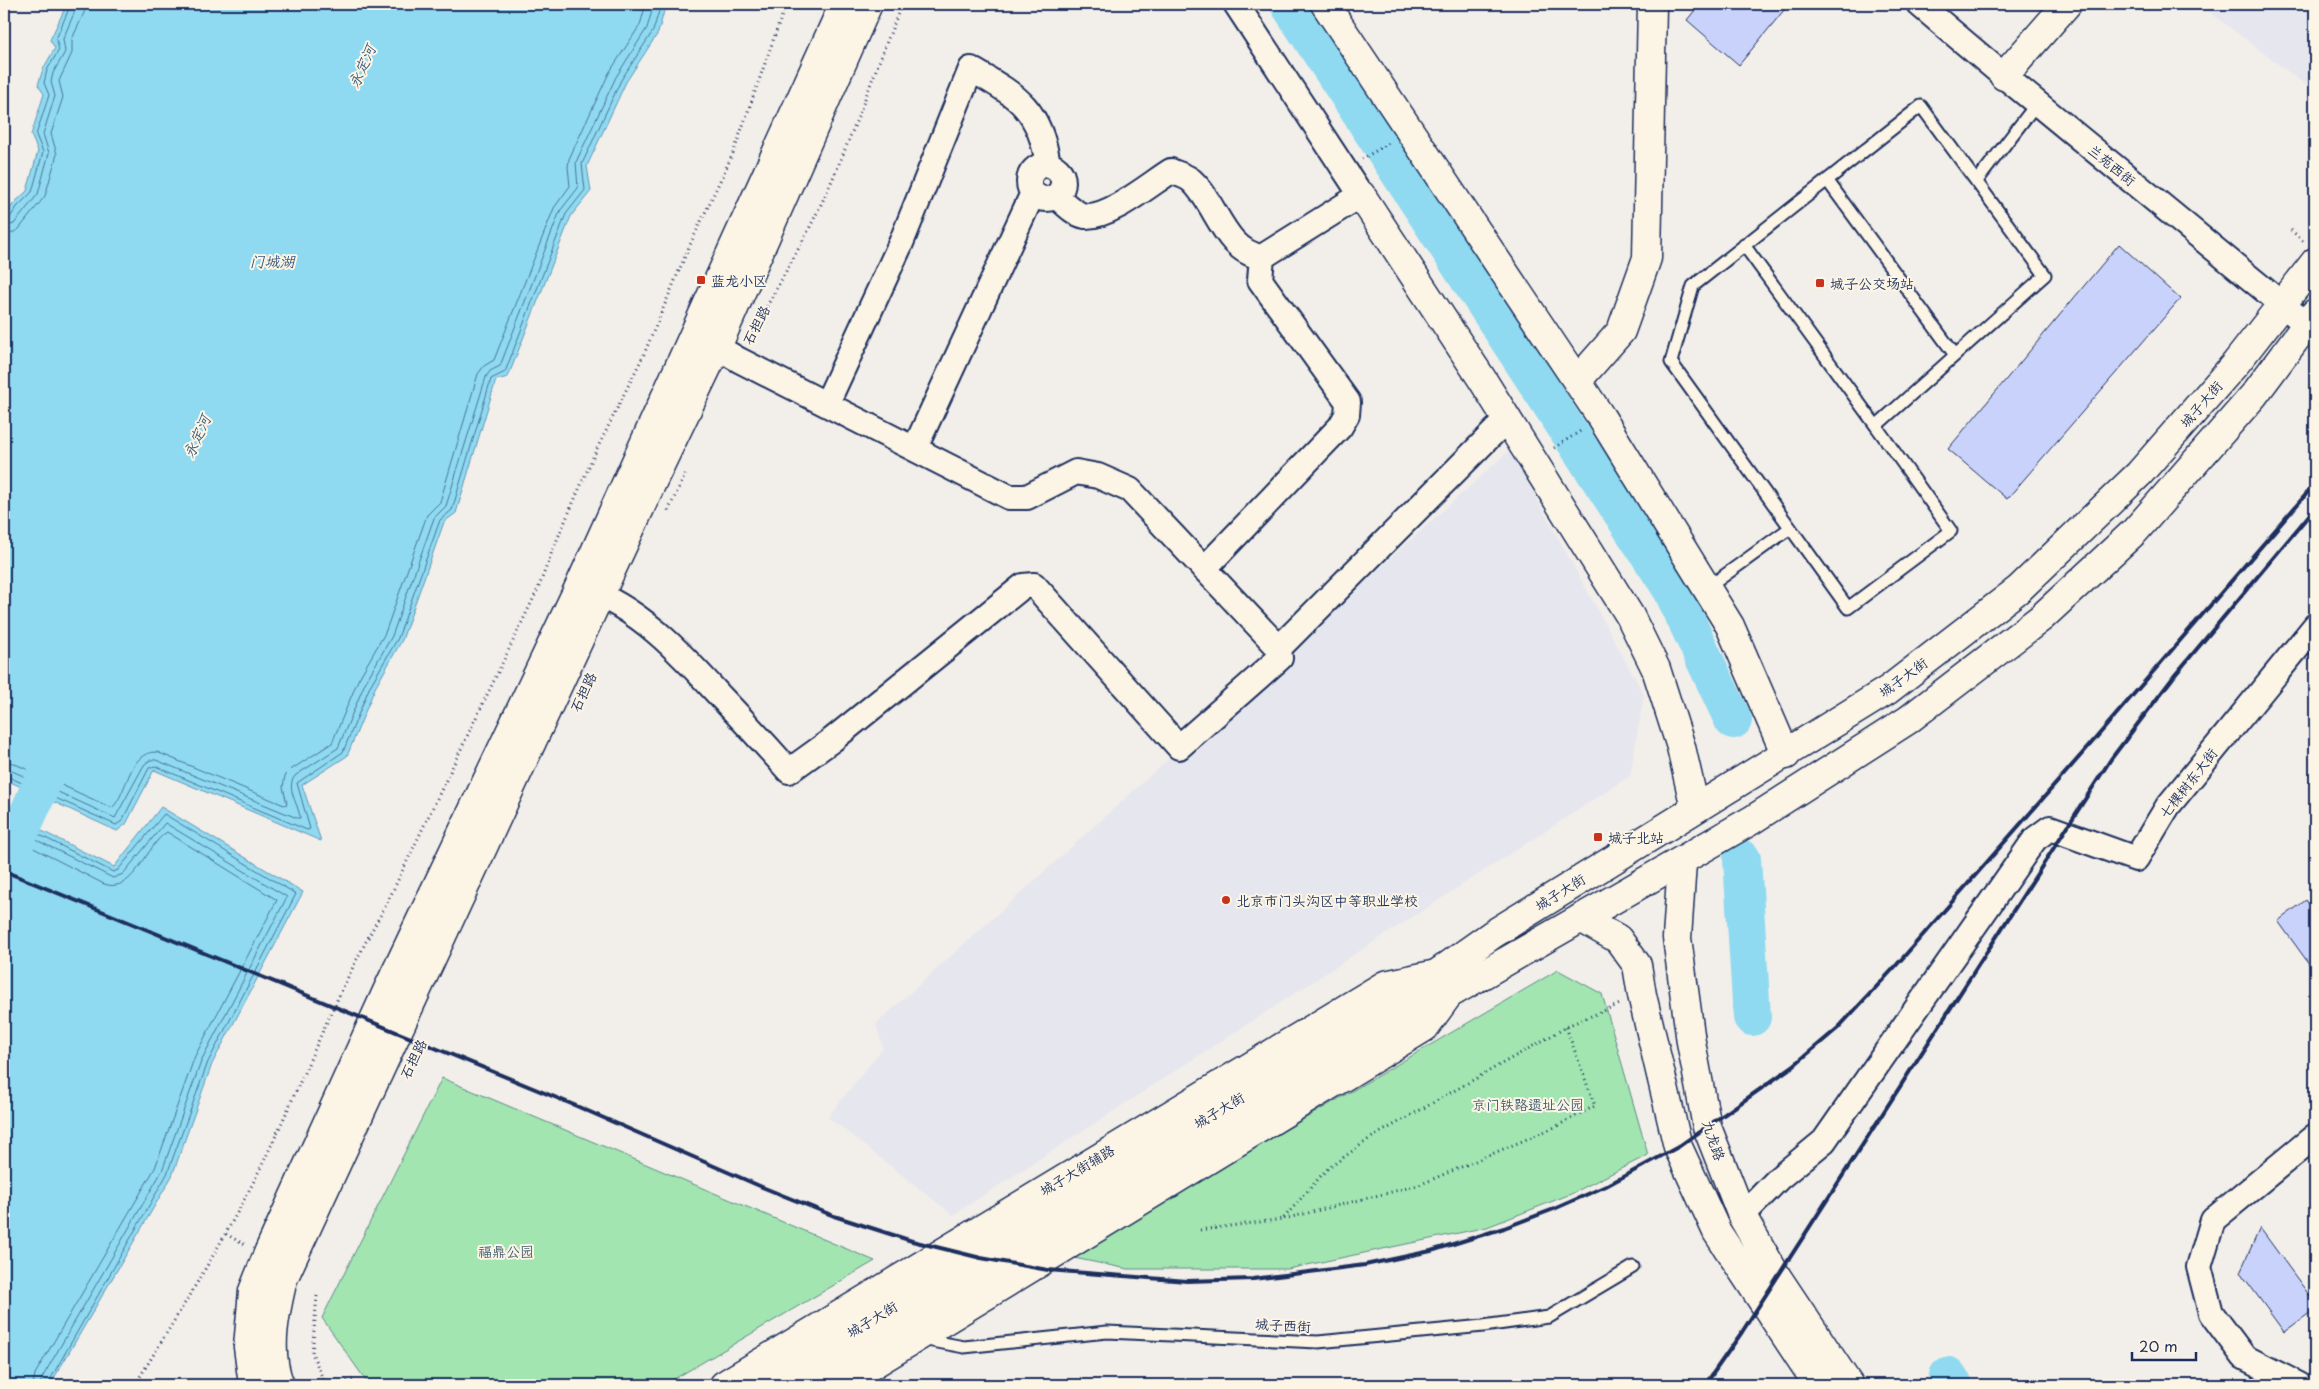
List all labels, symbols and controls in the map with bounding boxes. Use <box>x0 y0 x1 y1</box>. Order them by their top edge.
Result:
water label: 永定河 <box>341 38 382 91</box>
street label: 兰苑西街 <box>2084 139 2140 191</box>
water label: 门城湖 <box>249 249 296 272</box>
place label: 蓝龙小区 <box>711 270 767 291</box>
place label: 城子公交场站 <box>1830 273 1914 294</box>
marker: 蓝龙小区 <box>695 274 707 286</box>
marker: 城子公交场站 <box>1814 277 1826 289</box>
street label: 石担路 <box>737 302 775 348</box>
street label: 城子大街 <box>2175 376 2227 432</box>
water label: 永定河 <box>176 408 217 461</box>
street label: 城子大街 <box>1874 652 1932 702</box>
street label: 石担路 <box>565 669 601 715</box>
street label: 七棵树东大街 <box>2154 743 2222 823</box>
place label: 城子北站 <box>1608 827 1664 848</box>
marker: 城子北站 <box>1592 831 1604 843</box>
street label: 城子大街 <box>1531 868 1589 916</box>
place label: 北京市门头沟区中等职业学校 <box>1236 890 1418 911</box>
marker: 北京市门头沟区中等职业学校 <box>1220 894 1232 906</box>
street label: 石担路 <box>394 1036 432 1082</box>
street label: 城子大街 <box>1190 1087 1248 1133</box>
park label: 京门铁路遗址公园 <box>1472 1094 1584 1115</box>
street label: 九龙路 <box>1697 1117 1731 1163</box>
street label: 城子大街辅路 <box>1036 1139 1118 1201</box>
park label: 福鼎公园 <box>478 1241 534 1262</box>
street label: 城子大街 <box>843 1296 901 1342</box>
street label: 城子西街 <box>1254 1313 1312 1337</box>
scale bar <box>2132 1329 2195 1361</box>
text: 20 m <box>2139 1334 2178 1357</box>

